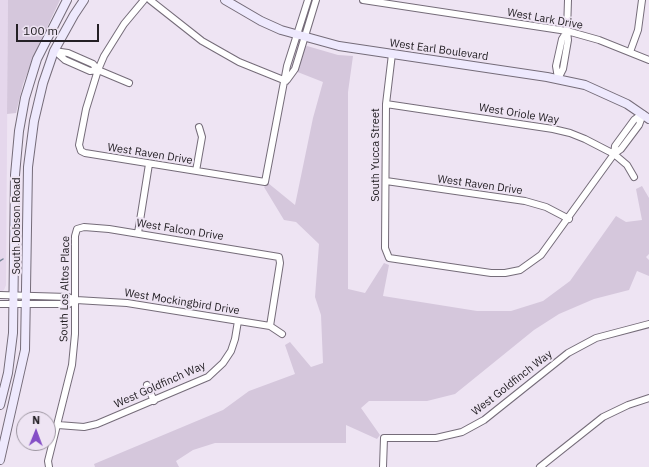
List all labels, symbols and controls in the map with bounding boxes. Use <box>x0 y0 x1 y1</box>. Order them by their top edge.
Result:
street label: West Lark Drive <box>506 6 584 32</box>
scale bar <box>18 16 101 42</box>
text: 100 m <box>23 23 58 38</box>
street label: West Earl Boulevard <box>389 37 489 63</box>
street label: West Oriole Way <box>478 101 560 127</box>
street label: South Yucca Street <box>369 108 383 202</box>
street label: West Raven Drive <box>107 141 193 167</box>
street label: West Raven Drive <box>437 172 523 198</box>
street label: South Dobson Road <box>10 177 24 275</box>
street label: West Falcon Drive <box>136 217 224 243</box>
street label: South Los Altos Place <box>57 236 73 342</box>
street label: West Mockingbird Drive <box>124 286 240 318</box>
street label: West Goldfinch Way <box>469 347 555 419</box>
street label: West Goldfinch Way <box>112 359 208 411</box>
north arrow <box>16 411 56 451</box>
text: N <box>32 413 40 427</box>

